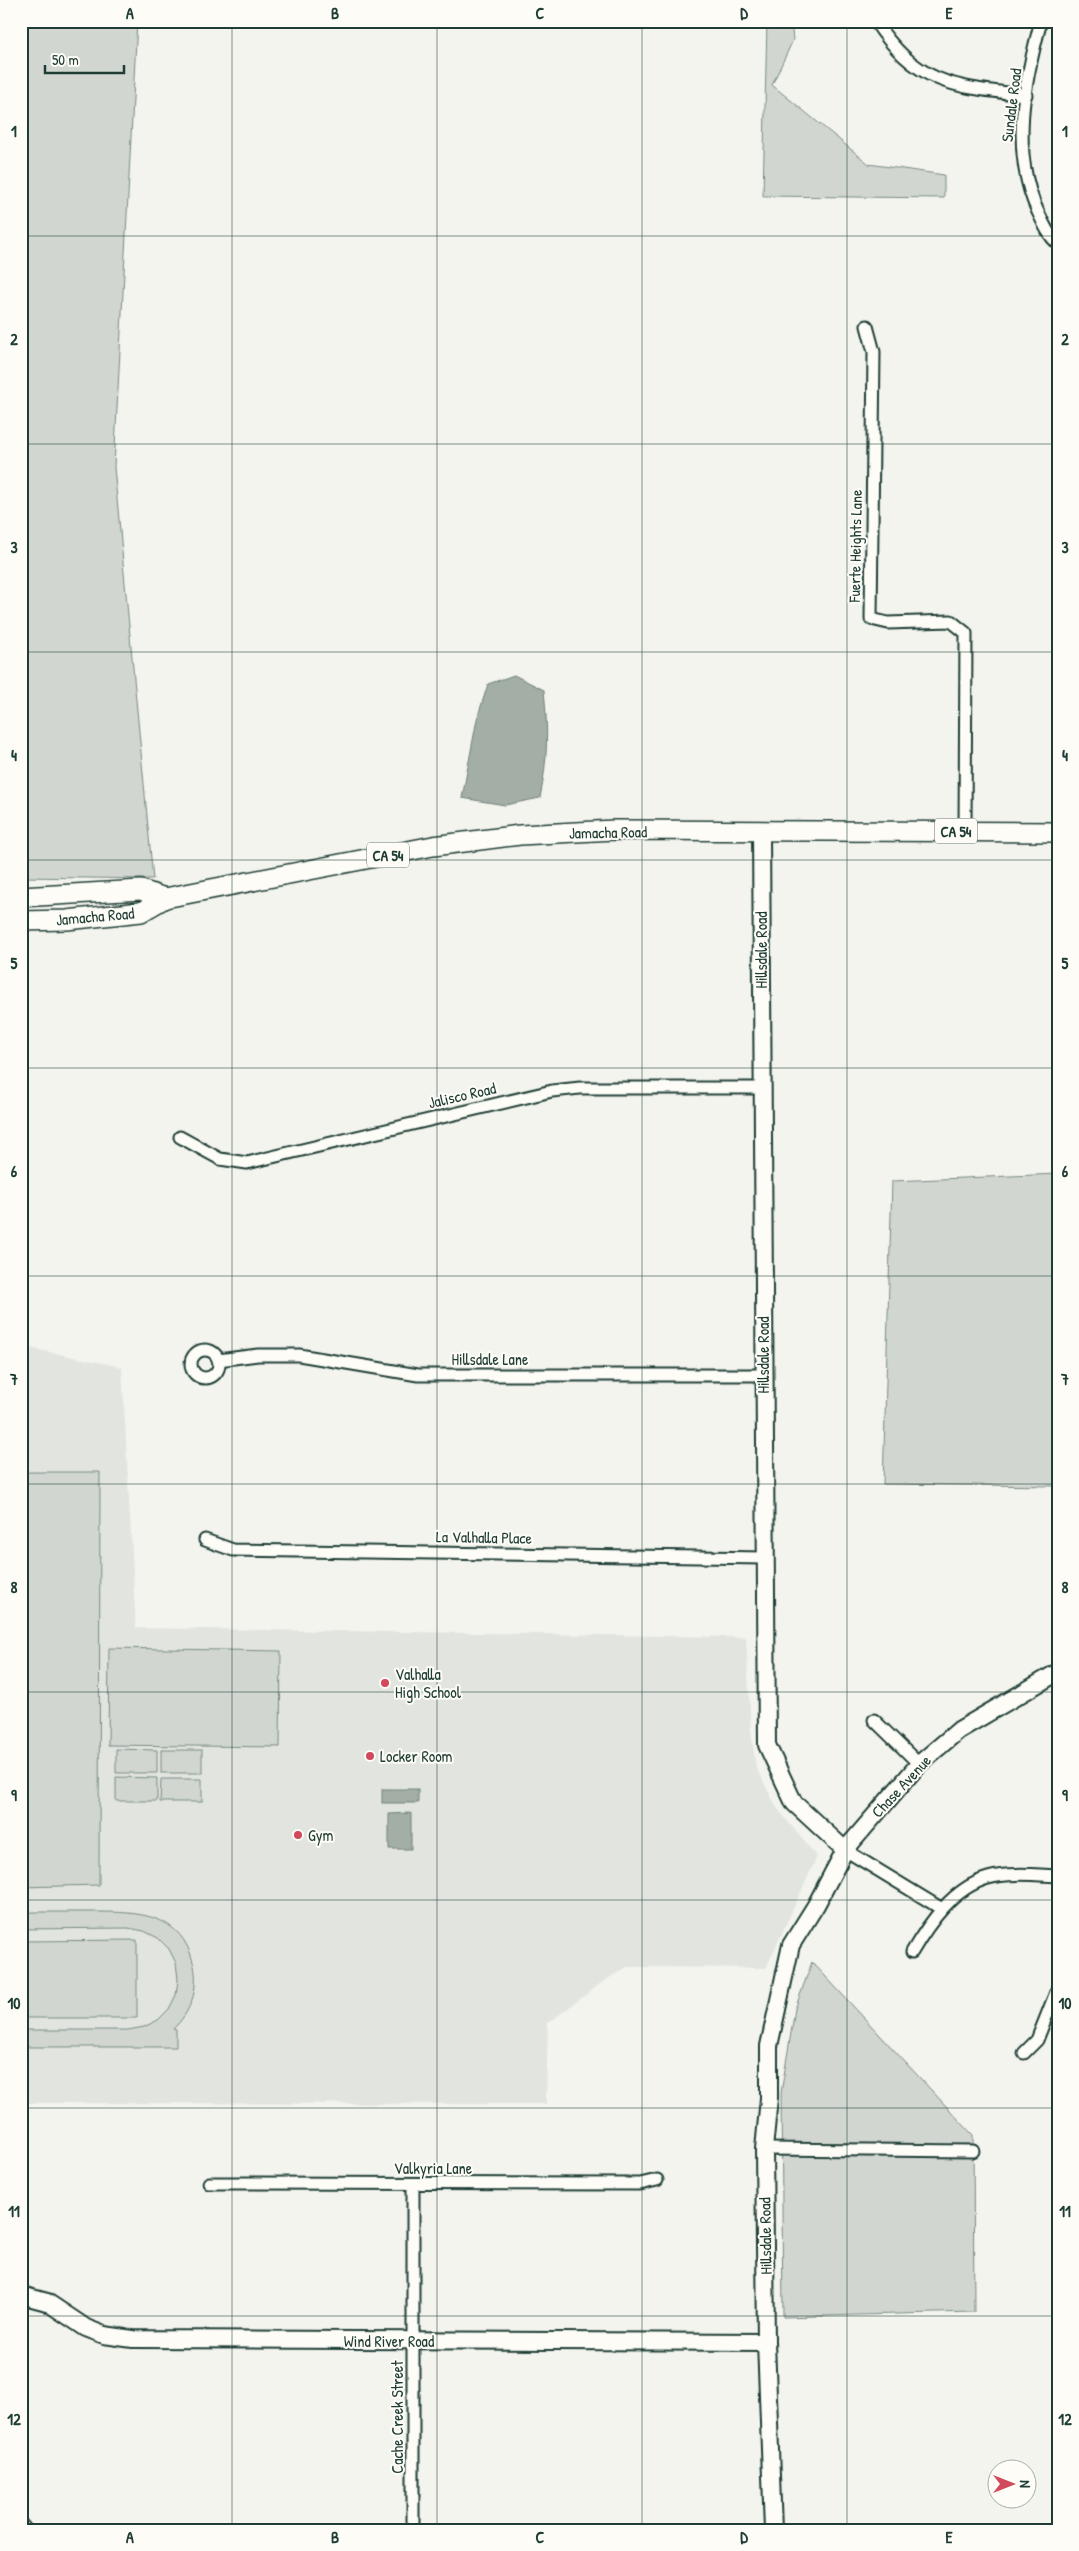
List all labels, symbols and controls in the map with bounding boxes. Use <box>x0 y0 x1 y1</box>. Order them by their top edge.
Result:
text: A <box>126 2 134 24</box>
text: B <box>331 2 339 24</box>
text: C <box>536 2 545 24</box>
text: D <box>740 2 748 24</box>
text: E <box>945 2 953 24</box>
scale bar <box>45 42 124 74</box>
text: 50 m <box>52 49 79 70</box>
street label: Sundale Road <box>996 67 1026 143</box>
text: 1 <box>11 120 17 142</box>
text: 1 <box>1062 120 1068 142</box>
text: 2 <box>10 328 18 350</box>
text: 2 <box>1061 328 1069 350</box>
street label: Fuerte Heights Lane <box>843 489 867 604</box>
text: 3 <box>10 536 18 558</box>
text: 3 <box>1061 536 1069 558</box>
text: 4 <box>11 744 17 766</box>
text: 4 <box>1062 744 1068 766</box>
road number: CA 54 <box>935 818 977 844</box>
street label: Jamacha Road <box>569 820 647 844</box>
road number: CA 54 <box>367 842 409 868</box>
street label: Jamacha Road <box>55 902 135 930</box>
street label: Hillsdale Road <box>750 911 772 989</box>
text: 5 <box>11 952 18 974</box>
text: 5 <box>1062 952 1069 974</box>
street label: Jalisco Road <box>426 1077 498 1113</box>
text: 6 <box>11 1160 18 1182</box>
text: 6 <box>1062 1160 1069 1182</box>
street label: Hillsdale Road <box>752 1316 774 1394</box>
street label: Hillsdale Lane <box>452 1348 529 1370</box>
text: 7 <box>9 1368 18 1390</box>
text: 7 <box>1060 1368 1069 1390</box>
street label: La Valhalla Place <box>436 1525 533 1549</box>
text: 8 <box>11 1576 18 1598</box>
text: 8 <box>1062 1576 1069 1598</box>
place label: Valhalla High School <box>395 1663 462 1703</box>
marker: Valhalla High School <box>379 1677 391 1689</box>
place label: Locker Room <box>380 1745 453 1767</box>
street label: Chase Avenue <box>866 1749 936 1822</box>
marker: Locker Room <box>364 1750 376 1762</box>
text: 9 <box>11 1784 17 1806</box>
text: 9 <box>1062 1784 1068 1806</box>
place label: Gym <box>308 1824 333 1846</box>
marker: Gym <box>292 1829 304 1841</box>
text: 10 <box>8 1992 20 2014</box>
text: 10 <box>1059 1992 1071 2014</box>
street label: Valkyria Lane <box>394 2157 473 2179</box>
street label: Hillsdale Road <box>753 2197 777 2275</box>
text: 11 <box>8 2200 20 2222</box>
text: 11 <box>1059 2200 1071 2222</box>
street label: Wind River Road <box>344 2330 434 2352</box>
street label: Cache Creek Street <box>386 2360 408 2474</box>
text: 12 <box>7 2408 21 2430</box>
text: 12 <box>1058 2408 1072 2430</box>
north arrow <box>986 2458 1036 2508</box>
text: N <box>1016 2480 1035 2488</box>
text: A <box>126 2526 134 2548</box>
text: B <box>331 2526 339 2548</box>
text: C <box>536 2526 545 2548</box>
text: D <box>740 2526 748 2548</box>
text: E <box>945 2526 953 2548</box>

